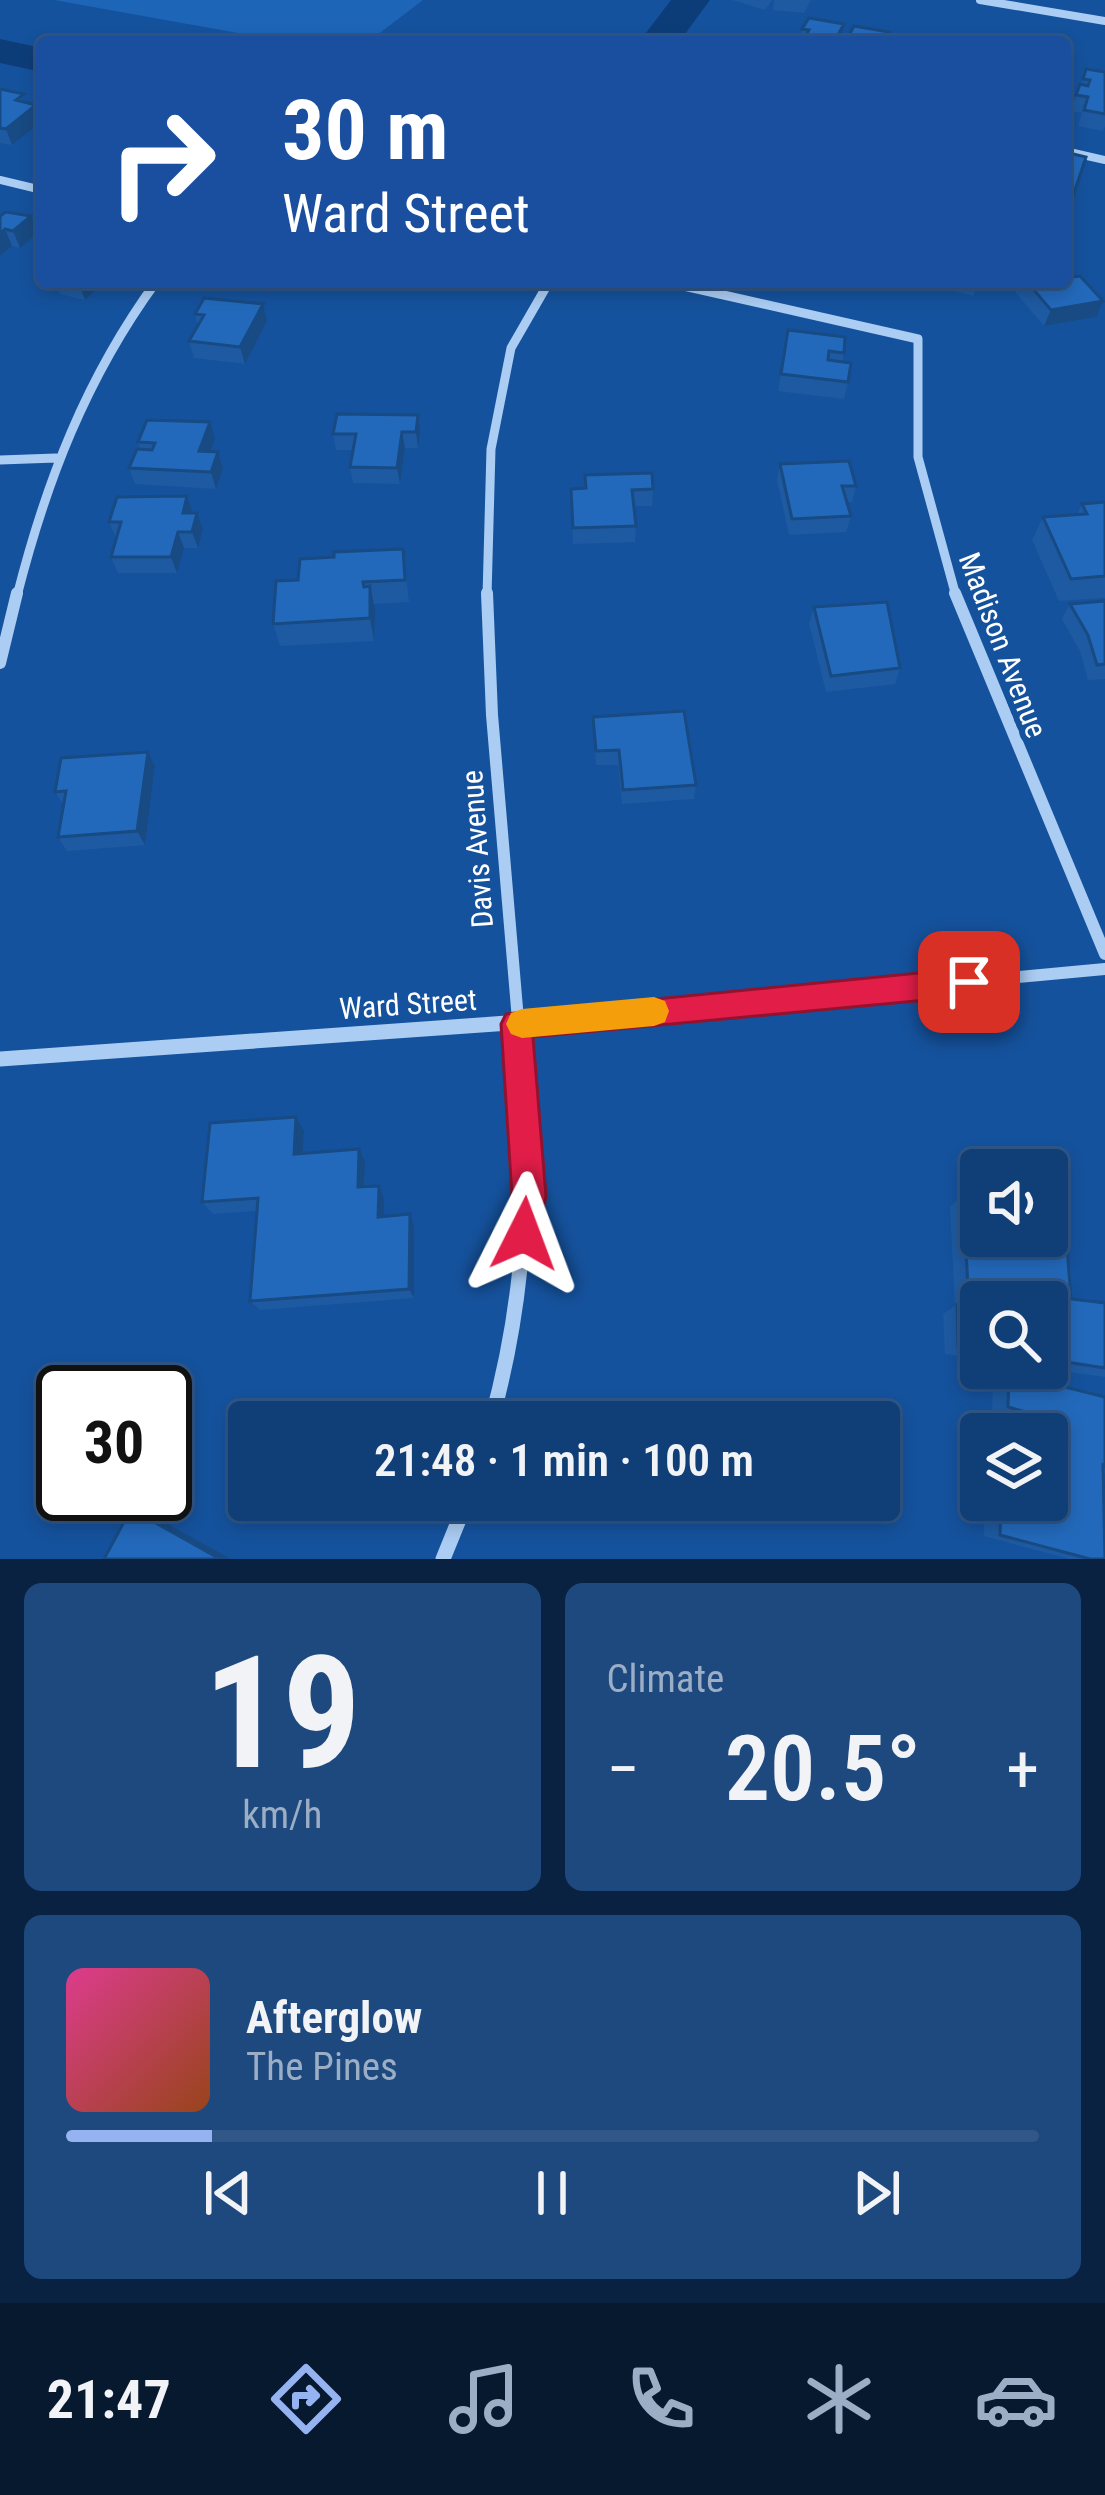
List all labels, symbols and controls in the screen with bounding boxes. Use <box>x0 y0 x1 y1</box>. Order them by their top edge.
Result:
text: 30 m <box>282 81 449 180</box>
icon: right <box>84 84 240 240</box>
text: Ward Street <box>282 182 530 245</box>
street label: Madison Avenue <box>952 548 1054 742</box>
street label: Davis Avenue <box>454 769 500 929</box>
pin <box>918 931 1020 1033</box>
icon: arrive <box>936 949 1002 1015</box>
street label: Ward Street <box>338 982 478 1026</box>
map controls <box>960 1149 1068 1521</box>
button: sound <box>960 1149 1068 1257</box>
position arrow <box>461 1171 587 1297</box>
button: search <box>960 1281 1068 1389</box>
speed limit sign: 30 <box>36 1365 192 1521</box>
button: layers <box>960 1413 1068 1521</box>
text: 21:48 · 1 min · 100 m <box>374 1434 754 1487</box>
text: 19 <box>203 1622 361 1805</box>
text: Climate <box>607 1656 724 1702</box>
text: 20.5° <box>725 1717 921 1822</box>
text: − <box>607 1731 640 1808</box>
text: + <box>1006 1731 1039 1808</box>
text: km/h <box>242 1792 322 1838</box>
text: Afterglow <box>246 1991 422 2044</box>
text: The Pines <box>246 2044 398 2090</box>
icon: previous <box>195 2160 261 2226</box>
icon: pause <box>519 2160 585 2226</box>
icon: next <box>844 2160 910 2226</box>
icon: directions <box>264 2357 348 2441</box>
icon: music <box>442 2357 526 2441</box>
icon: phone <box>619 2357 703 2441</box>
icon: climate <box>797 2357 881 2441</box>
icon: car <box>974 2357 1058 2441</box>
text: 21:47 <box>47 2368 171 2431</box>

